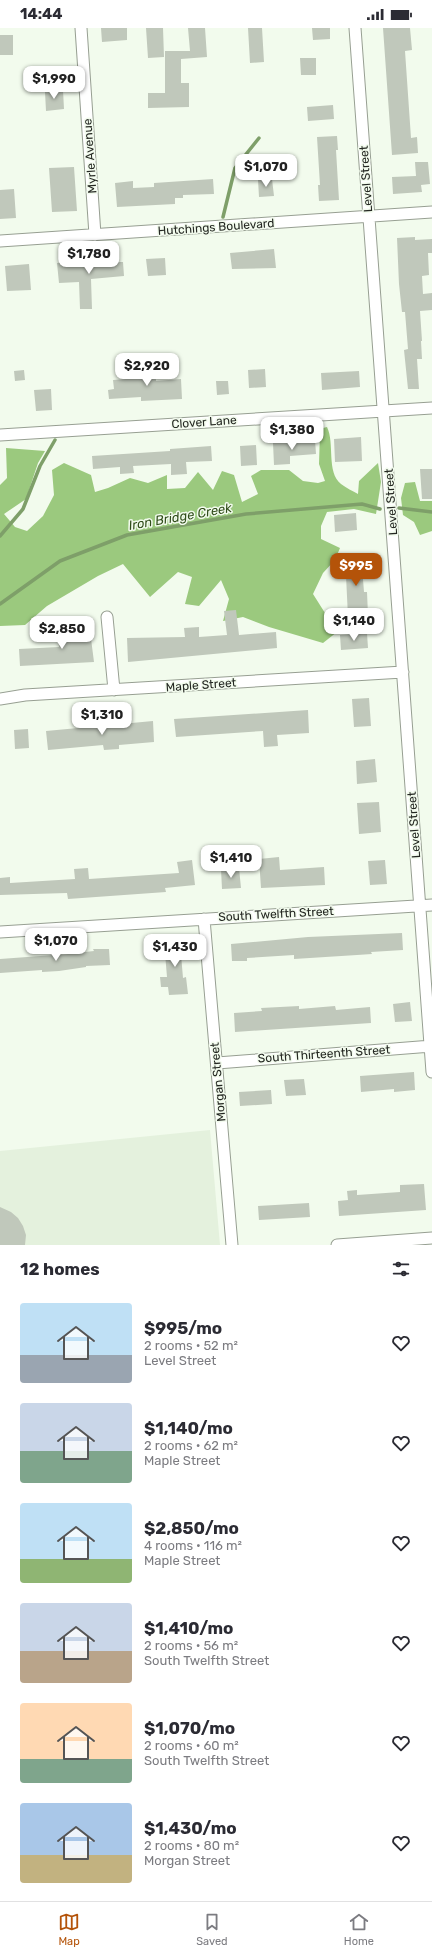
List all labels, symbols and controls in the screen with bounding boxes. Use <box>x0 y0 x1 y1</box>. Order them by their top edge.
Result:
text: 14:44 <box>20 5 63 23</box>
pin: $1,990 <box>21 66 87 100</box>
text: $1,990 <box>32 71 76 86</box>
street label: Myrle Avenue <box>80 118 100 194</box>
street label: Level Street <box>357 145 375 213</box>
pin: $1,070 <box>233 154 299 188</box>
text: $1,070 <box>244 159 288 174</box>
street label: Hutchings Boulevard <box>157 216 275 238</box>
pin: $1,780 <box>56 241 122 275</box>
text: $1,780 <box>67 246 111 261</box>
pin: $2,920 <box>114 353 180 387</box>
text: $2,920 <box>124 358 170 373</box>
street label: Clover Lane <box>171 413 237 431</box>
pin: $1,380 <box>259 417 325 451</box>
text: $1,380 <box>270 422 314 437</box>
street label: Level Street <box>382 468 400 536</box>
water label: Iron Bridge Creek <box>127 500 233 534</box>
pin: $995 <box>332 553 380 587</box>
text: $995 <box>339 558 373 573</box>
pin: $1,140 <box>321 608 387 642</box>
text: $1,140 <box>333 613 375 628</box>
pin: $2,850 <box>29 616 95 650</box>
text: $2,850 <box>39 621 85 636</box>
street label: Maple Street <box>165 676 237 694</box>
pin: $1,310 <box>69 702 135 736</box>
text: $1,310 <box>81 707 123 722</box>
street label: Level Street <box>405 791 423 859</box>
pin: $1,410 <box>198 845 264 879</box>
text: $1,410 <box>210 850 252 865</box>
street label: South Twelfth Street <box>218 904 334 924</box>
pin: $1,070 <box>23 928 89 962</box>
text: $1,070 <box>34 933 78 948</box>
pin: $1,430 <box>142 934 208 968</box>
text: $1,430 <box>153 939 197 954</box>
street label: Morgan Street <box>208 1041 228 1122</box>
street label: South Thirteenth Street <box>257 1042 391 1066</box>
icon: filters <box>390 1258 412 1280</box>
text: 12 homes <box>20 1259 100 1279</box>
text: $995/mo <box>144 1318 222 1338</box>
icon: home <box>52 1319 100 1367</box>
icon: heart <box>390 1332 412 1354</box>
text: 2 rooms · 52 m² <box>144 1338 238 1353</box>
text: Level Street <box>144 1353 216 1368</box>
text: $1,140/mo <box>144 1418 233 1438</box>
icon: home <box>52 1419 100 1467</box>
icon: heart <box>390 1432 412 1454</box>
text: 2 rooms · 62 m² <box>144 1438 238 1453</box>
text: Maple Street <box>144 1453 220 1468</box>
text: $2,850/mo <box>144 1518 239 1538</box>
icon: home <box>52 1519 100 1567</box>
icon: heart <box>390 1532 412 1554</box>
text: 4 rooms · 116 m² <box>144 1538 242 1553</box>
text: Maple Street <box>144 1553 220 1568</box>
text: $1,410/mo <box>144 1618 234 1638</box>
icon: home <box>52 1619 100 1667</box>
icon: heart <box>390 1632 412 1654</box>
text: 2 rooms · 56 m² <box>144 1638 238 1653</box>
text: South Twelfth Street <box>144 1653 269 1668</box>
text: $1,070/mo <box>144 1718 235 1738</box>
icon: home <box>52 1719 100 1767</box>
icon: heart <box>390 1732 412 1754</box>
text: 2 rooms · 60 m² <box>144 1738 239 1753</box>
text: South Twelfth Street <box>144 1753 269 1768</box>
text: $1,430/mo <box>144 1818 237 1838</box>
icon: home <box>52 1819 100 1867</box>
icon: heart <box>390 1832 412 1854</box>
text: 2 rooms · 80 m² <box>144 1838 239 1853</box>
text: Morgan Street <box>144 1853 230 1868</box>
tab: Map <box>58 1911 80 1948</box>
tab: Saved <box>196 1911 228 1948</box>
tab: Home <box>344 1911 374 1948</box>

